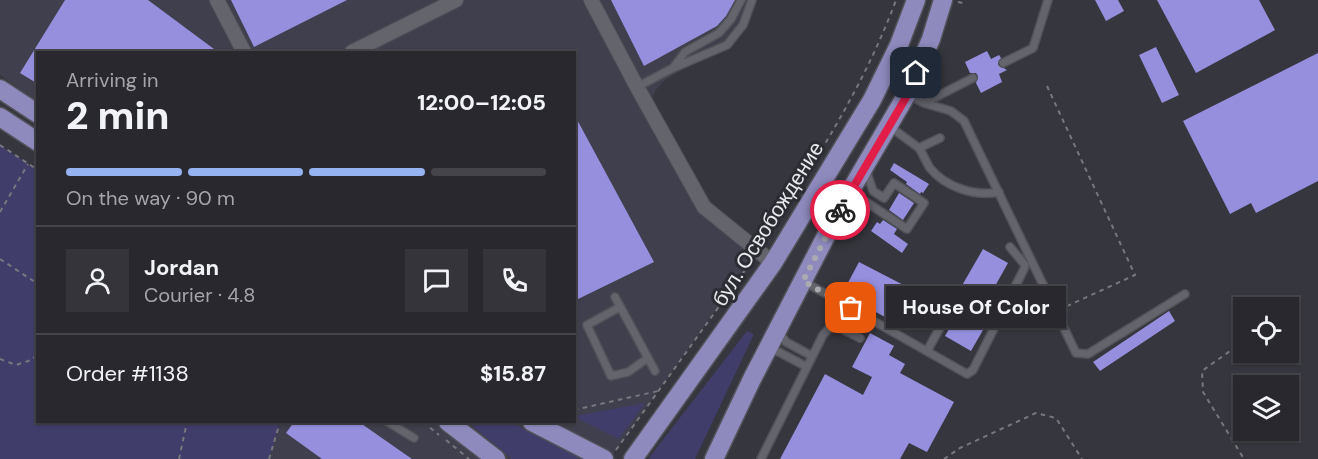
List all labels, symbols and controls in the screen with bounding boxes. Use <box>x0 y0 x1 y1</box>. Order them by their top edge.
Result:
pin <box>890 47 941 98</box>
icon: home <box>899 56 932 89</box>
text: Arriving in <box>66 67 158 93</box>
text: 12:00–12:05 <box>417 88 546 117</box>
text: 2 min <box>66 90 170 141</box>
street label: бул. Освобождение <box>706 136 830 312</box>
courier <box>810 180 870 240</box>
text: On the way · 90 m <box>66 185 235 211</box>
icon: bike <box>824 194 857 227</box>
button: person <box>66 249 129 312</box>
button: chat <box>405 249 468 312</box>
button: phone <box>483 249 546 312</box>
text: Jordan <box>144 253 219 282</box>
text: Courier · 4.8 <box>144 282 255 308</box>
pin <box>825 282 876 333</box>
callout: House Of Color <box>887 287 1067 329</box>
icon: bag <box>834 291 867 324</box>
text: House Of Color <box>902 294 1050 320</box>
map controls <box>1233 297 1299 441</box>
button: locate <box>1233 297 1299 363</box>
text: Order #1138 <box>66 359 189 388</box>
text: $15.87 <box>480 359 546 388</box>
button: layers <box>1233 375 1299 441</box>

